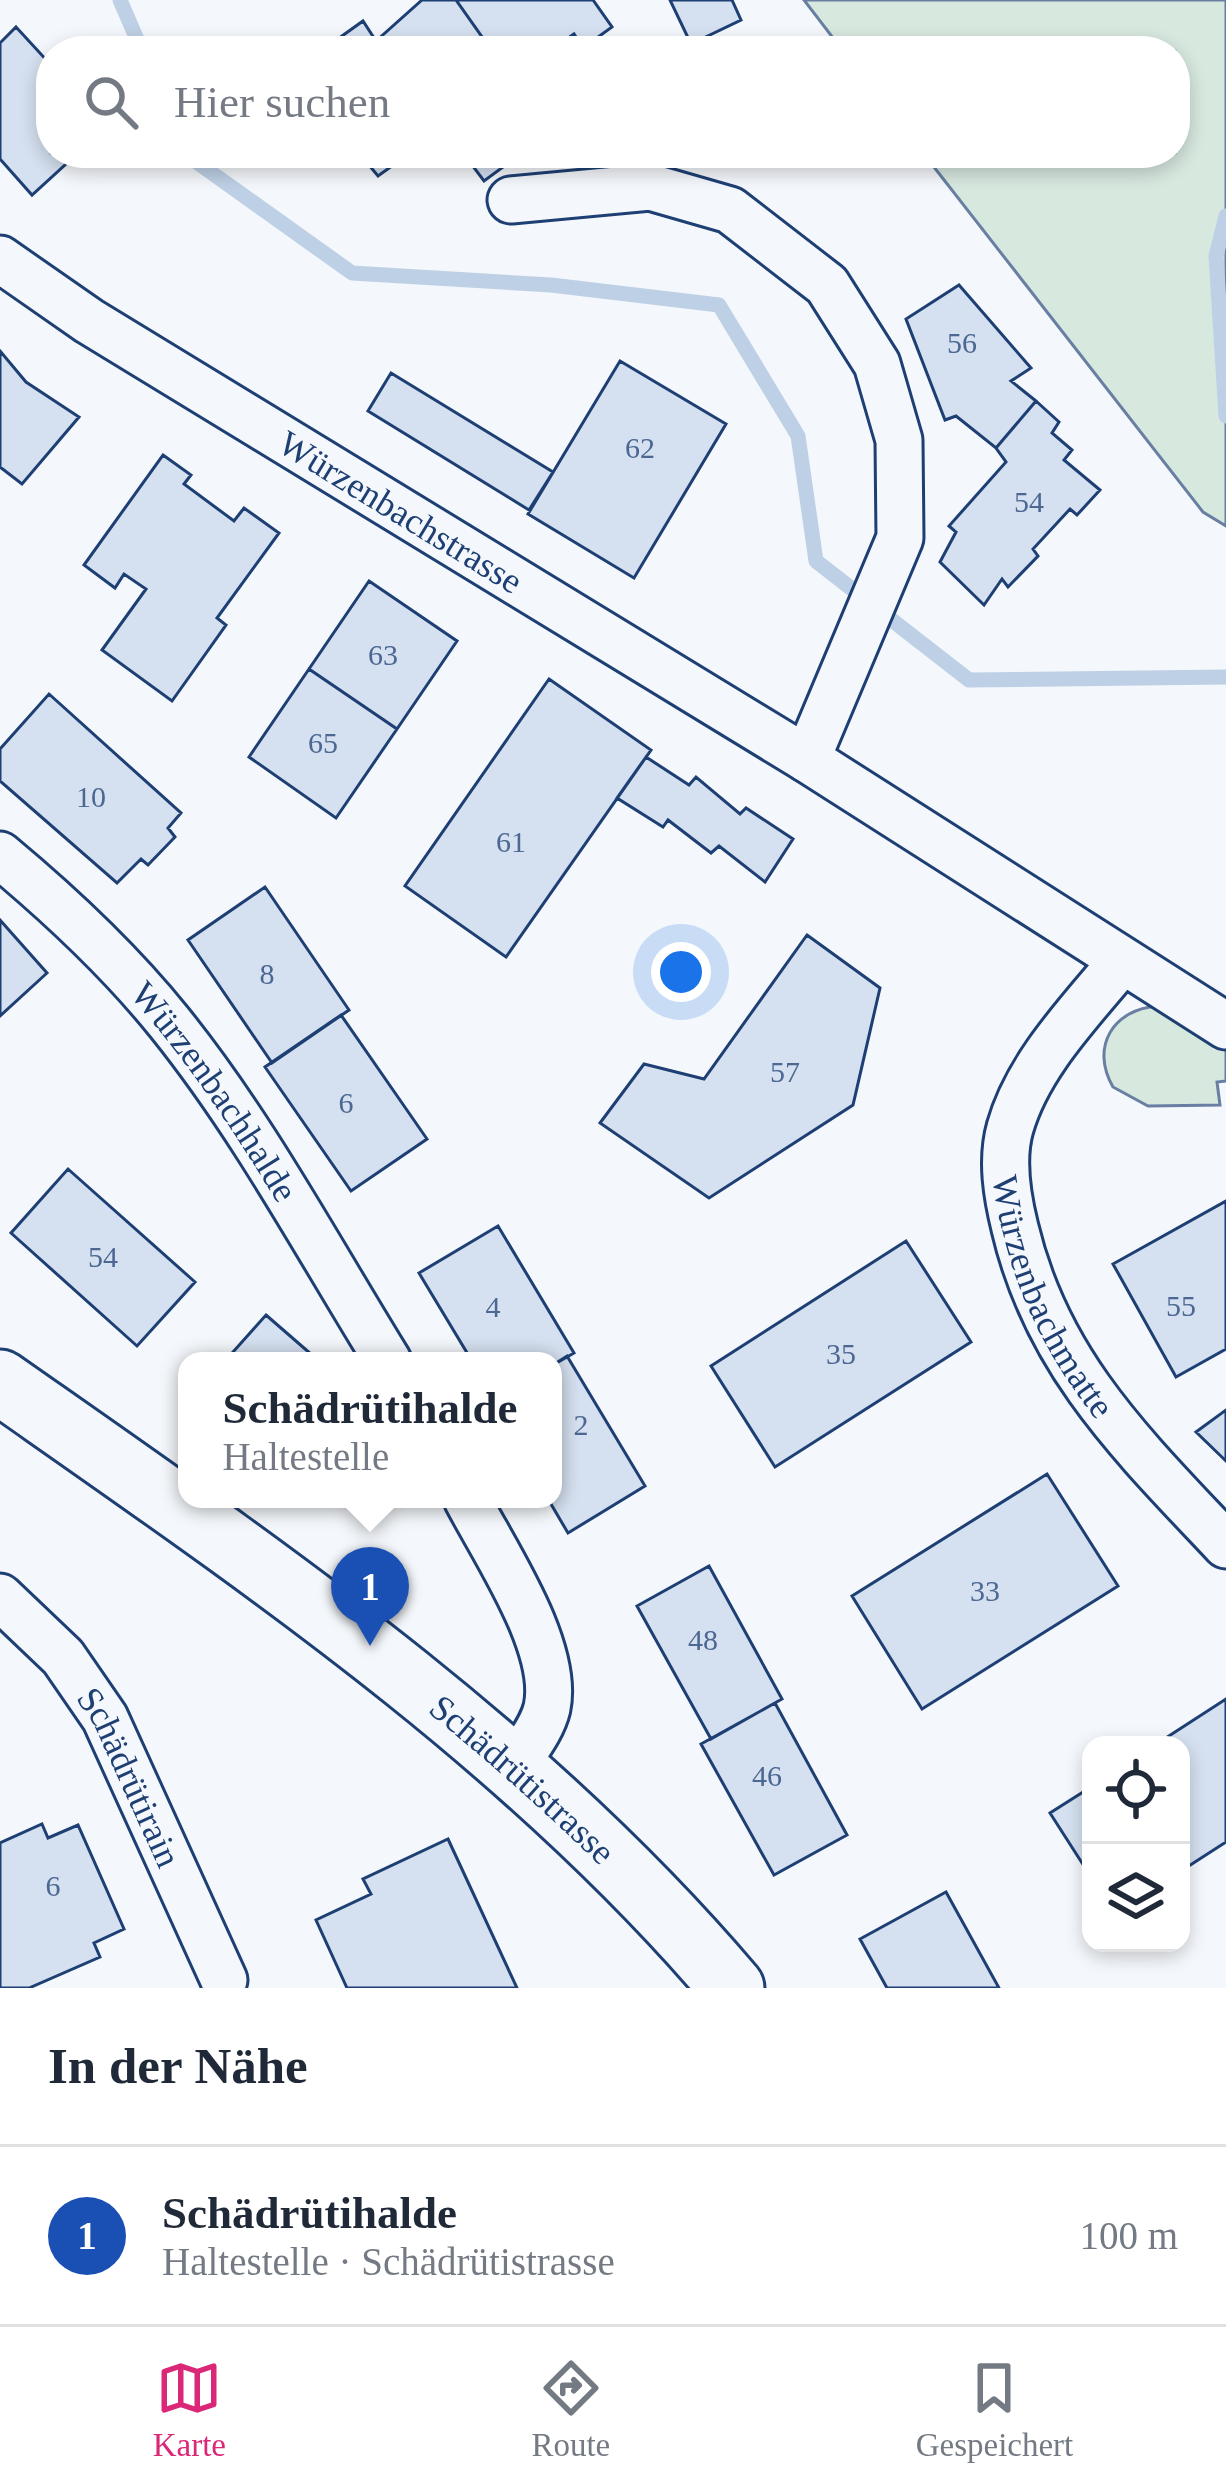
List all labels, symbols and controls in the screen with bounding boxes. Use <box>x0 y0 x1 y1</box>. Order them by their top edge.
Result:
search box <box>36 36 1190 168</box>
icon: search <box>78 69 144 135</box>
text: Hier suchen <box>174 77 390 127</box>
house number: 56 <box>947 326 977 359</box>
street label: Würzenbachstrasse <box>271 423 530 602</box>
house number: 62 <box>625 431 655 464</box>
house number: 54 <box>1014 485 1044 518</box>
house number: 63 <box>368 638 398 671</box>
house number: 65 <box>308 726 338 759</box>
house number: 10 <box>76 780 106 813</box>
house number: 61 <box>496 825 526 858</box>
your location <box>651 942 711 1002</box>
house number: 8 <box>260 957 275 990</box>
street label: Würzenbachhalde <box>123 974 306 1208</box>
house number: 57 <box>770 1055 800 1088</box>
house number: 6 <box>339 1086 354 1119</box>
street label: Würzenbachmatte <box>985 1172 1122 1425</box>
house number: 54 <box>88 1240 118 1273</box>
house number: 55 <box>1166 1289 1196 1322</box>
house number: 4 <box>486 1290 501 1323</box>
house number: 35 <box>826 1337 856 1370</box>
popup <box>178 1352 562 1508</box>
text: Schädrütihalde <box>222 1383 518 1433</box>
house number: 2 <box>574 1408 589 1441</box>
text: Haltestelle <box>222 1435 389 1478</box>
pin: 1 <box>331 1547 409 1646</box>
house number: 33 <box>970 1574 1000 1607</box>
house number: 48 <box>688 1623 718 1656</box>
street label: Schädrütirain <box>69 1680 189 1873</box>
street label: Schädrütistrasse <box>422 1687 623 1872</box>
map controls <box>1082 1736 1190 1952</box>
button: locate <box>1082 1736 1190 1844</box>
house number: 46 <box>752 1759 782 1792</box>
button: layers <box>1082 1844 1190 1952</box>
house number: 6 <box>46 1869 61 1902</box>
text: In der Nähe <box>48 2038 308 2094</box>
text: Schädrütihalde <box>162 2188 457 2238</box>
text: 1 <box>77 2214 97 2257</box>
text: 100 m <box>1079 2214 1178 2257</box>
text: Haltestelle · Schädrütistrasse <box>162 2240 615 2283</box>
tab: Karte <box>153 2355 226 2464</box>
tab: Route <box>531 2355 610 2464</box>
tab: Gespeichert <box>916 2355 1073 2464</box>

